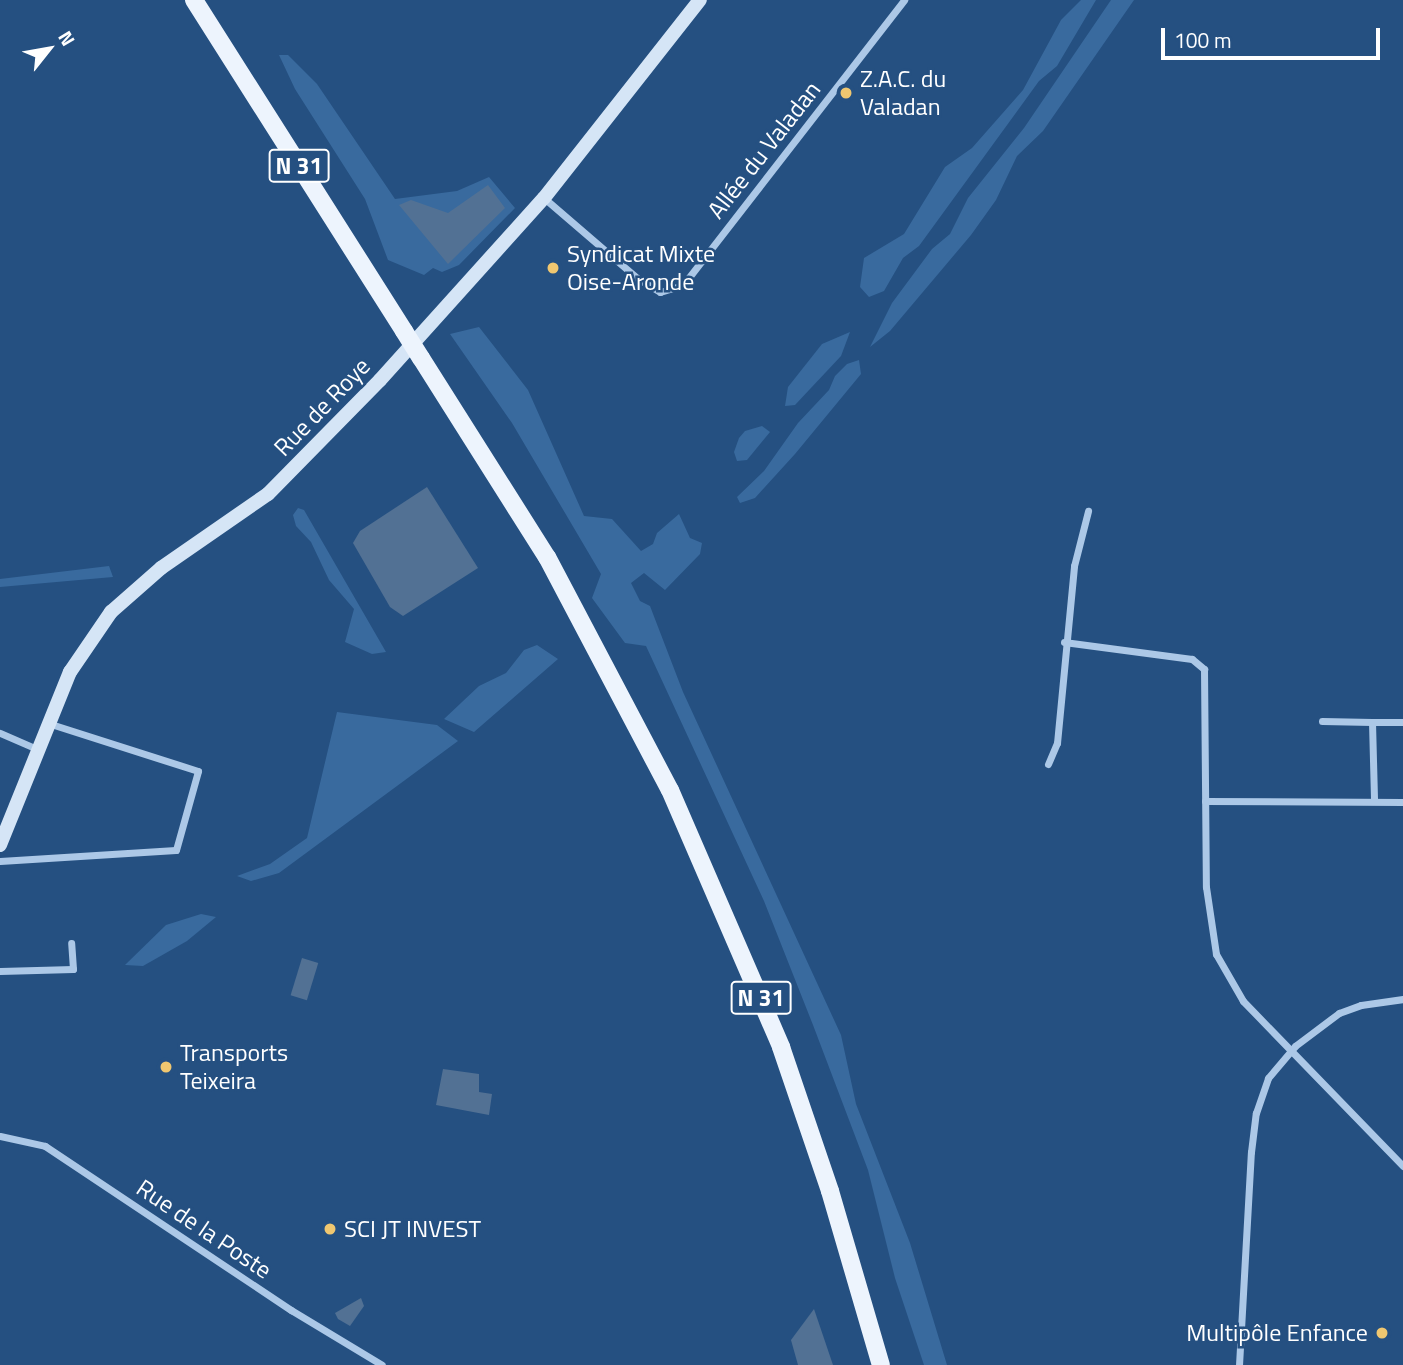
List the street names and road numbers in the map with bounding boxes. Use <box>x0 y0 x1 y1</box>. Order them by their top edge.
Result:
street label: Allée du Valadan <box>702 76 826 224</box>
road number: N 31 <box>268 146 330 186</box>
street label: Rue de Roye <box>268 352 376 462</box>
road number: N 31 <box>730 979 792 1018</box>
street label: Rue de la Poste <box>131 1173 277 1285</box>

